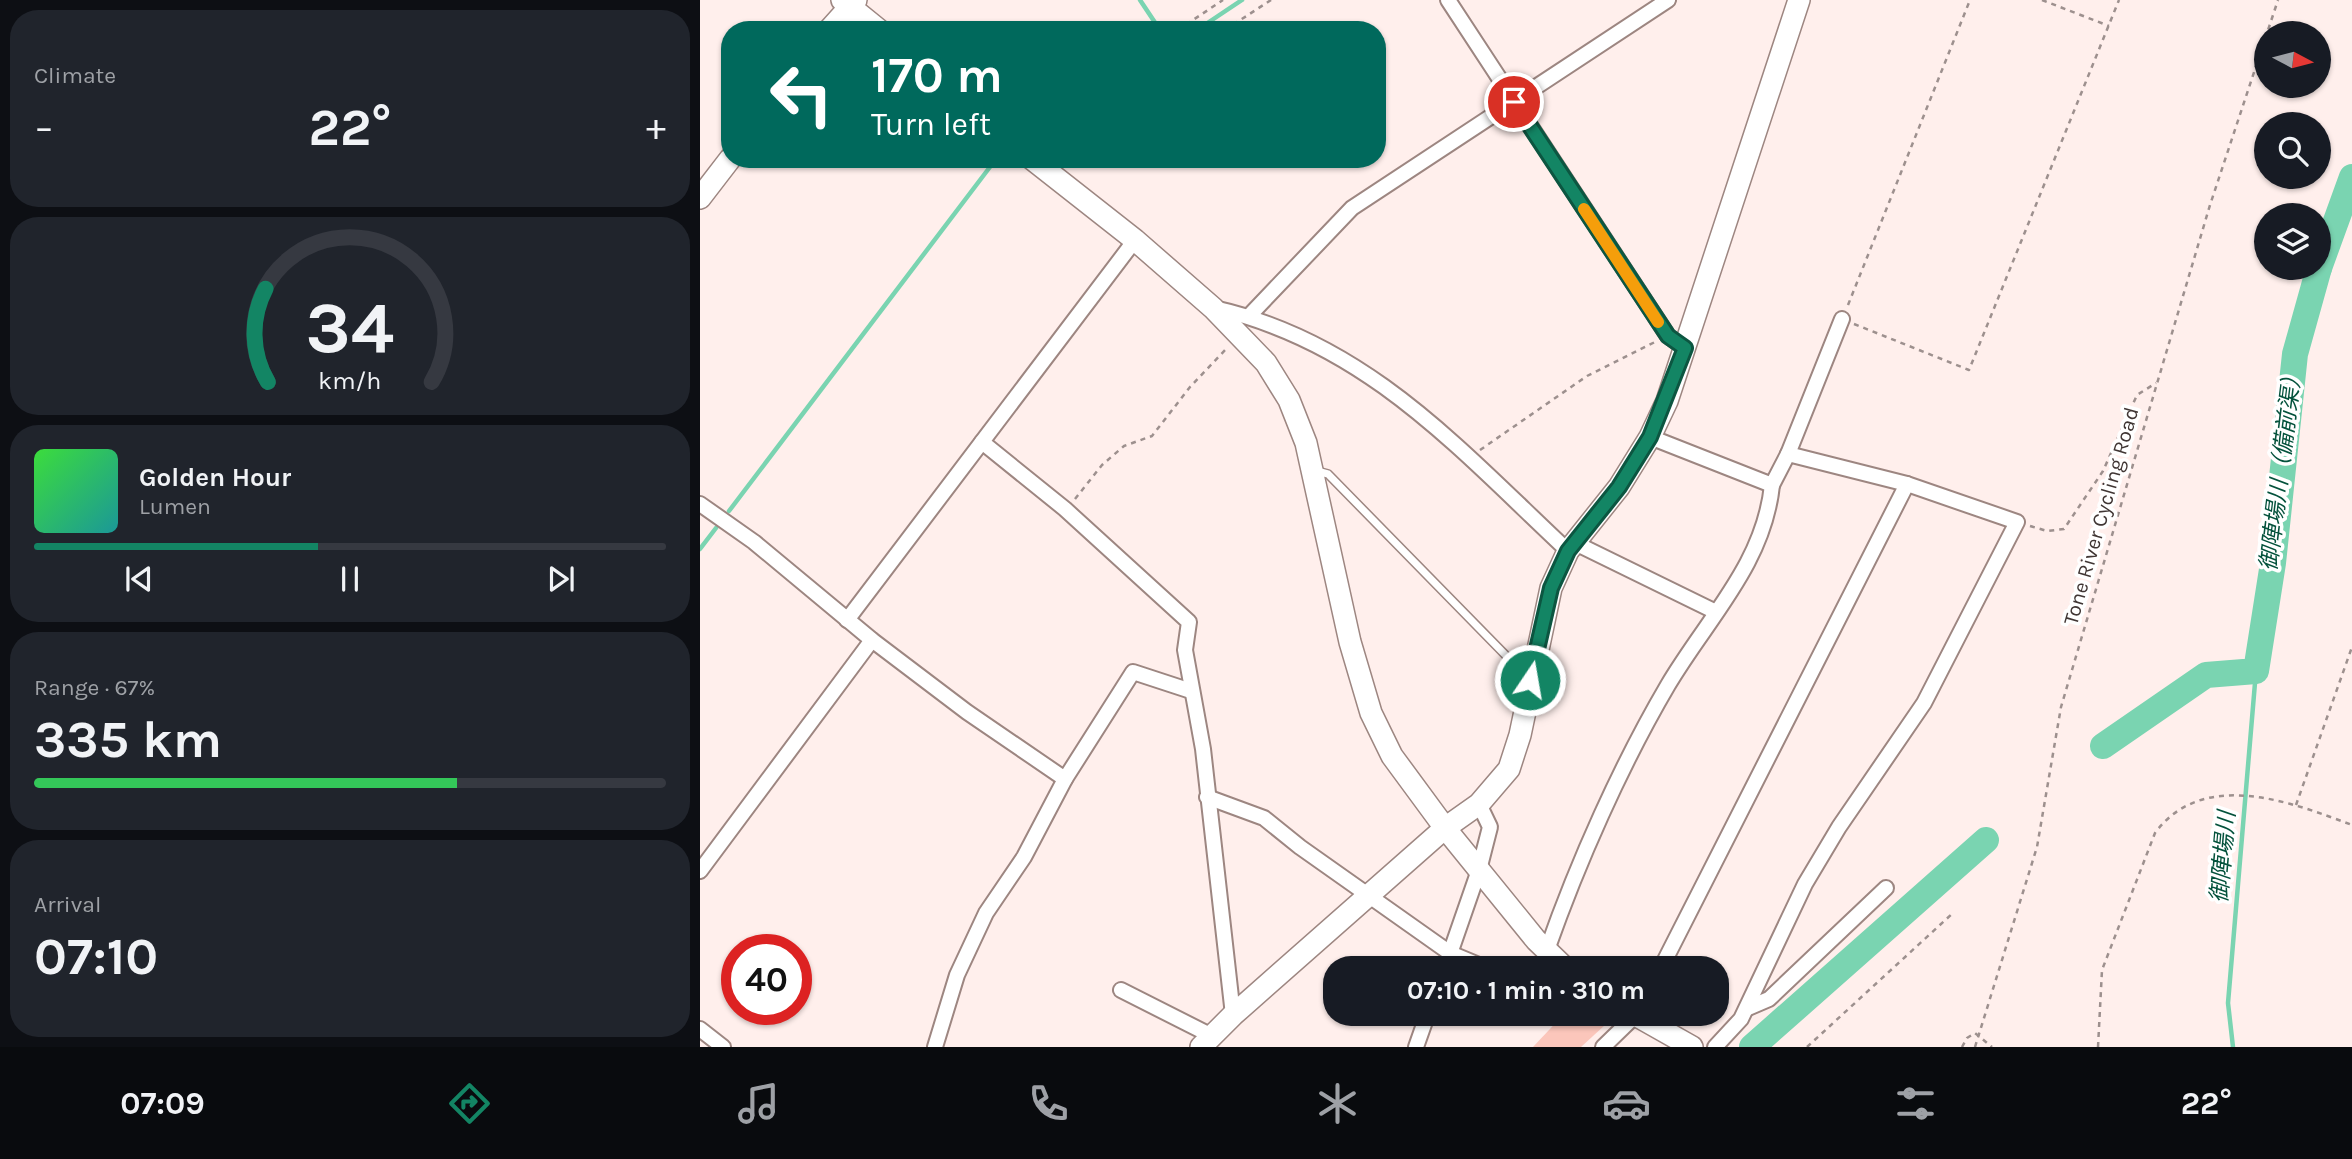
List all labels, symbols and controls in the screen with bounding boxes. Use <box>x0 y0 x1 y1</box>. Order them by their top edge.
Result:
north arrow <box>2254 21 2331 98</box>
map controls <box>2254 21 2331 280</box>
text: 170 m <box>871 47 1003 104</box>
icon: left <box>756 49 847 140</box>
text: Climate <box>34 62 116 89</box>
pin <box>1484 72 1544 132</box>
icon: arrive <box>1495 83 1533 121</box>
text: 22° <box>308 97 392 158</box>
text: − <box>34 105 54 150</box>
text: + <box>646 105 666 150</box>
text: Turn left <box>871 106 991 143</box>
button: search <box>2254 112 2331 189</box>
button: layers <box>2254 203 2331 280</box>
text: 34 <box>306 286 394 371</box>
water label: 御陣場川（備前渠） <box>2255 364 2307 572</box>
text: km/h <box>318 366 382 395</box>
street label: Tone River Cycling Road <box>2058 404 2144 628</box>
text: Golden Hour <box>139 462 291 493</box>
text: Lumen <box>139 493 211 520</box>
icon: previous <box>120 560 158 598</box>
icon: pause <box>331 560 369 598</box>
icon: next <box>542 560 580 598</box>
position arrow <box>1493 643 1567 717</box>
text: Range · 67% <box>34 674 155 701</box>
text: 335 km <box>34 709 222 770</box>
water label: 御陣場川 <box>2206 807 2241 904</box>
text: Arrival <box>34 891 101 918</box>
text: 07:10 <box>34 926 158 987</box>
speed limit sign: 40 <box>721 934 812 1025</box>
text: 07:10 · 1 min · 310 m <box>1407 975 1645 1006</box>
icon: directions <box>445 1079 494 1128</box>
icon: music <box>734 1079 783 1128</box>
icon: phone <box>1024 1079 1073 1128</box>
icon: climate <box>1313 1079 1362 1128</box>
icon: car <box>1602 1079 1651 1128</box>
icon: filters <box>1891 1079 1940 1128</box>
text: 07:09 <box>120 1085 205 1122</box>
text: 22° <box>2181 1085 2232 1122</box>

